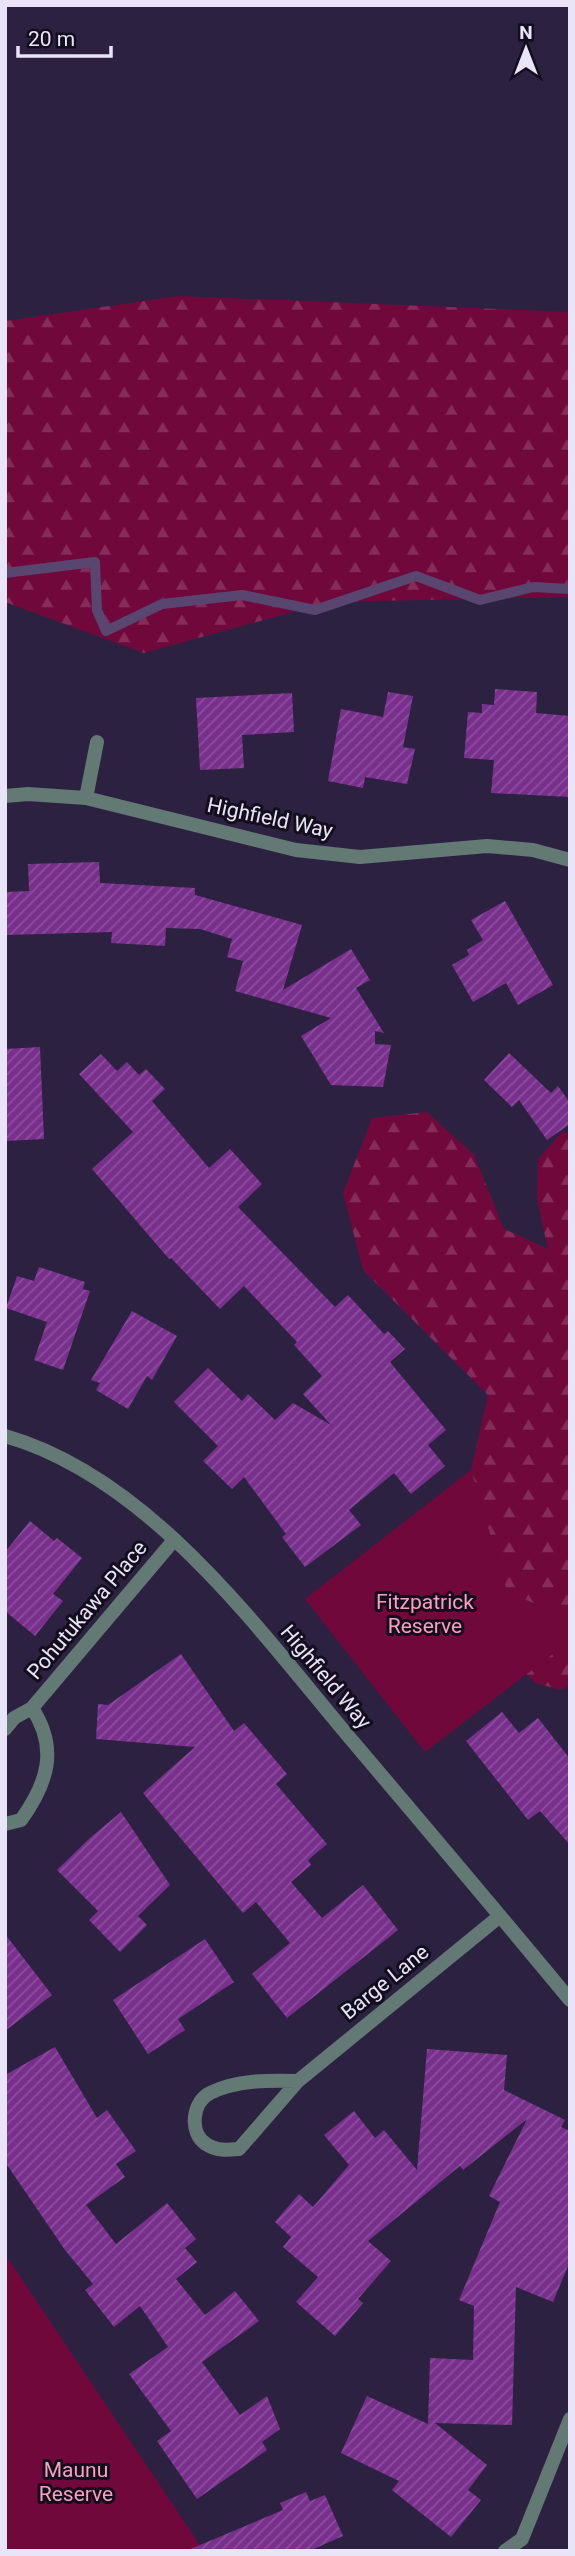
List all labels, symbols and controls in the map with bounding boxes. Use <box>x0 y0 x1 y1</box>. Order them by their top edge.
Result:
scale bar <box>18 14 110 58</box>
north arrow <box>491 14 561 84</box>
text: N <box>519 21 533 44</box>
text: 20 m <box>28 27 75 51</box>
street label: Highfield Way <box>205 793 335 843</box>
street label: Pohutukawa Place <box>22 1536 152 1684</box>
park label: Fitzpatrick Reserve <box>376 1590 474 1638</box>
street label: Highfield Way <box>276 1620 376 1734</box>
street label: Barge Lane <box>337 1940 433 2024</box>
park label: Maunu Reserve <box>39 2458 113 2506</box>

